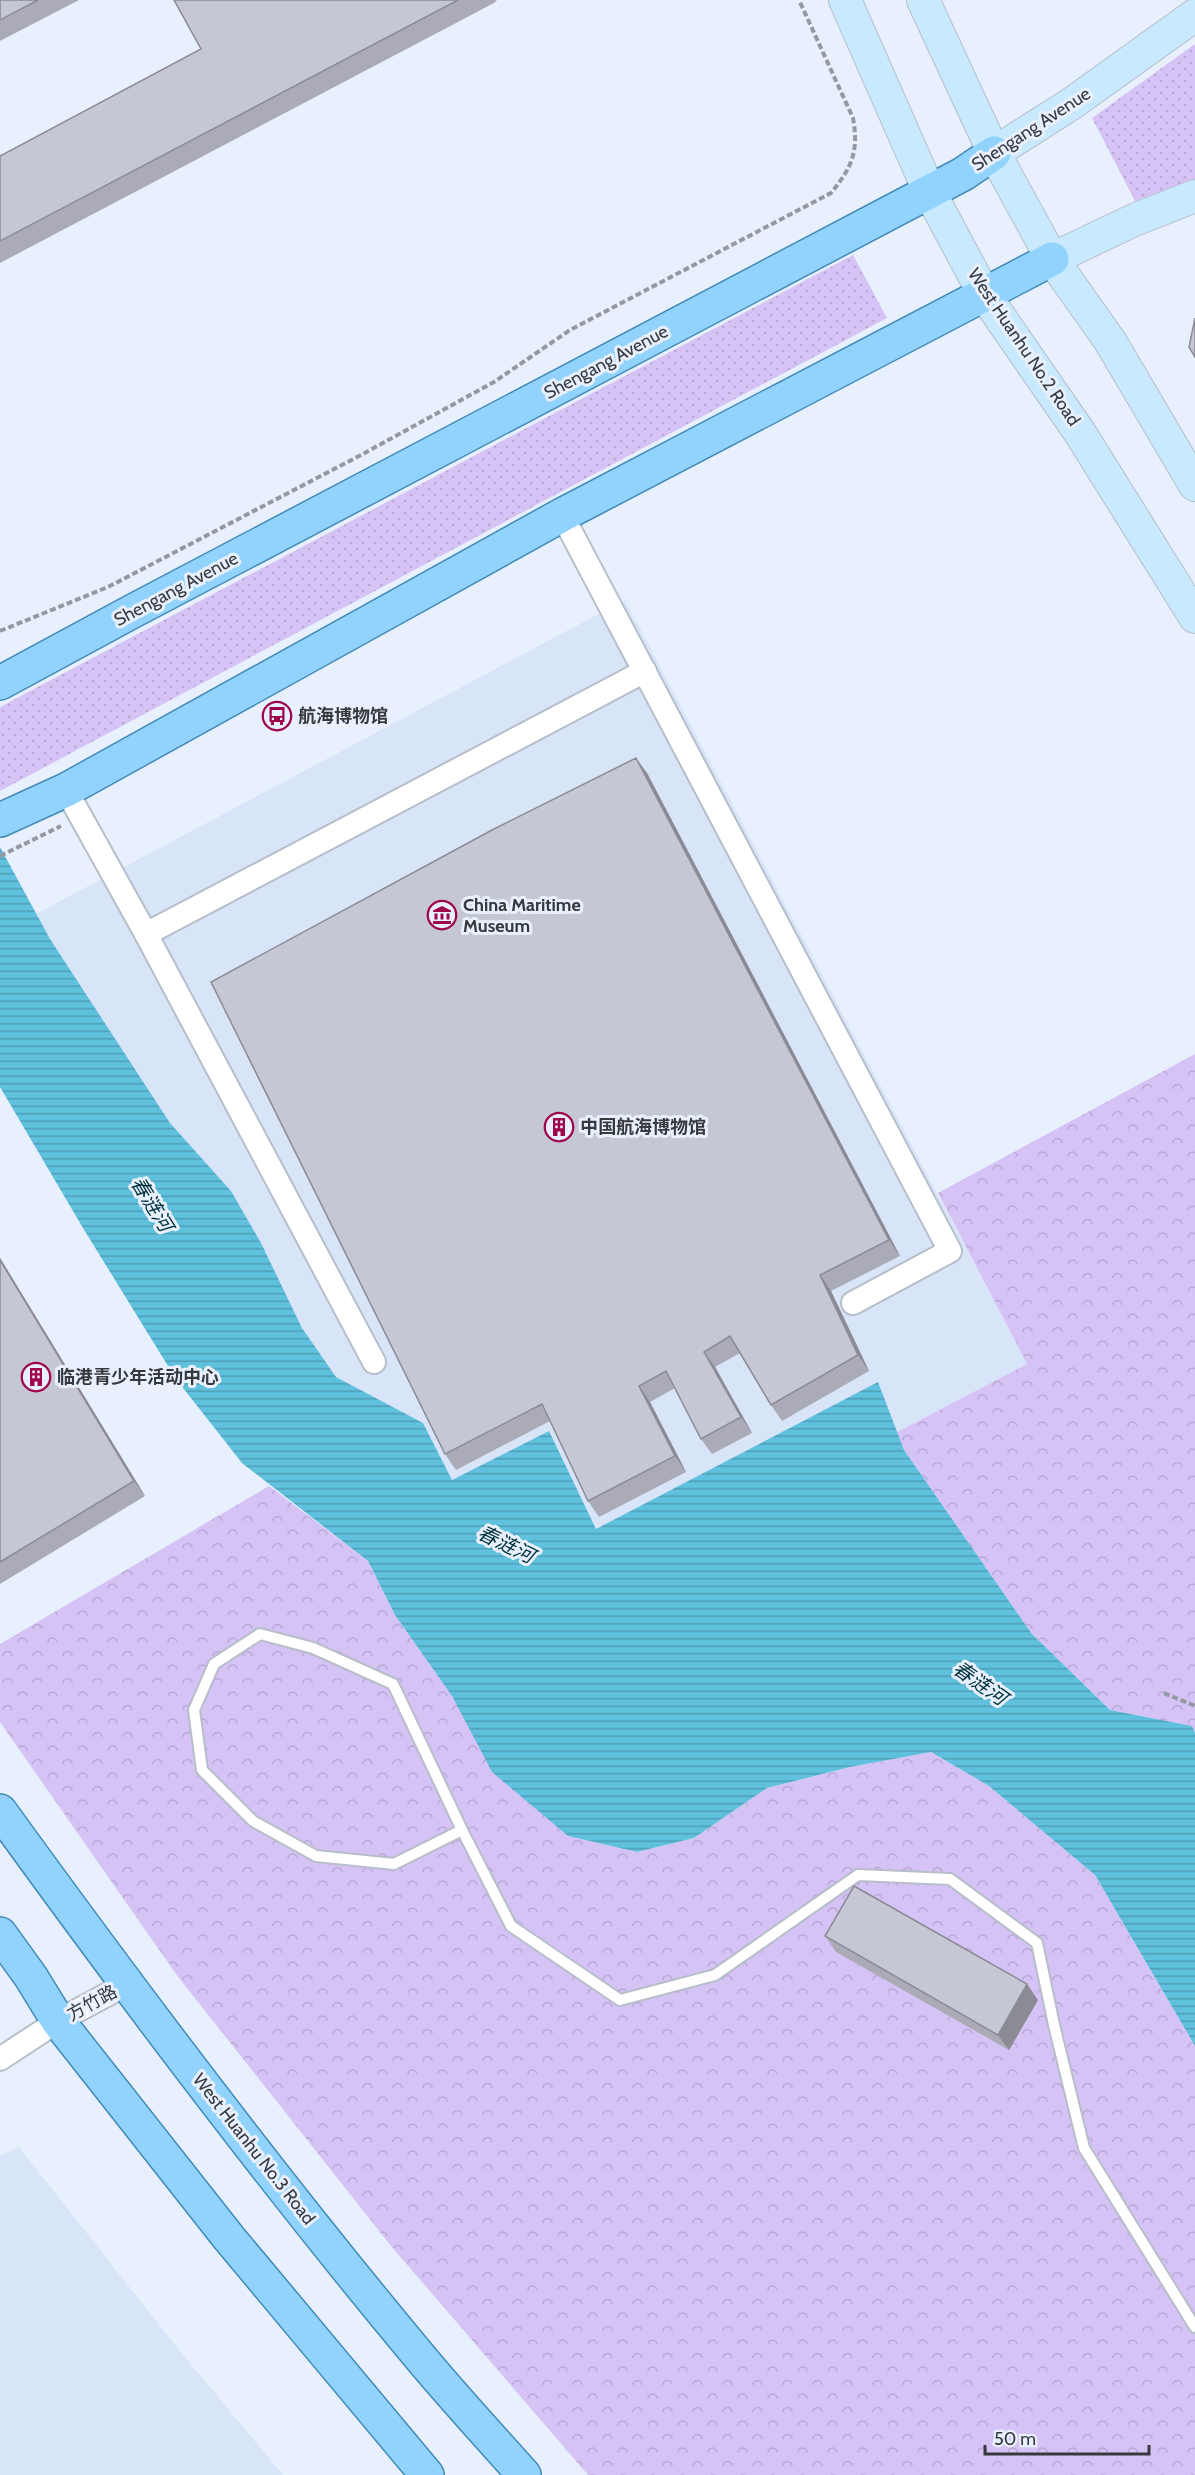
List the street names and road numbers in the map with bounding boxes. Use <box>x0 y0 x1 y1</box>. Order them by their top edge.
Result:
street label: Shengang Avenue <box>967 82 1095 176</box>
street label: West Huanhu No.2 Road <box>963 264 1085 430</box>
street label: Shengang Avenue <box>540 320 672 404</box>
street label: Shengang Avenue <box>110 547 242 631</box>
street label: 方竹路 <box>63 1980 121 2026</box>
street label: West Huanhu No.3 Road <box>188 2069 320 2229</box>

